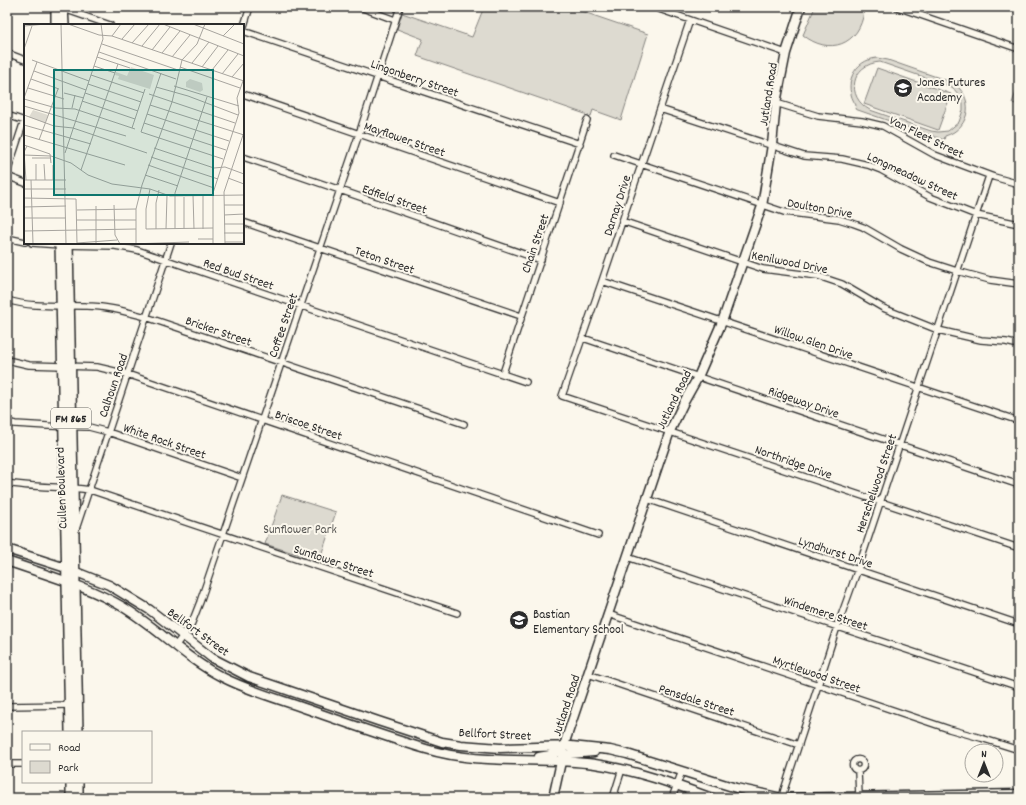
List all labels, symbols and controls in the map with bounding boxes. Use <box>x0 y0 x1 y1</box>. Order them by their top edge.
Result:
inset map <box>24 24 244 244</box>
street label: Lingonberry Street <box>368 55 461 103</box>
street label: Jutland Road <box>755 61 784 127</box>
place label: Jones Futures Academy <box>917 74 986 108</box>
school or university icon: Jones Futures Academy <box>892 77 914 99</box>
street label: Van Fleet Street <box>885 112 967 165</box>
street label: Mayflower Street <box>361 118 448 163</box>
street label: Longmeadow Street <box>863 148 961 207</box>
street label: Darnay Drive <box>600 173 637 239</box>
street label: Edfield Street <box>359 180 429 220</box>
street label: Doulton Drive <box>786 194 854 225</box>
street label: Chain Street <box>517 211 555 276</box>
street label: Teton Street <box>352 242 417 281</box>
street label: Kenilwood Drive <box>750 247 830 280</box>
street label: Red Bud Street <box>200 254 276 296</box>
street label: Coffee Street <box>264 291 304 361</box>
street label: Bricker Street <box>182 312 254 353</box>
street label: Willow Glen Drive <box>771 321 856 366</box>
street label: Calhoun Road <box>95 351 134 420</box>
street label: Jutland Road <box>653 367 698 433</box>
street label: Ridgeway Drive <box>765 382 842 424</box>
street label: Briscoe Street <box>272 406 345 447</box>
road number: FM 865 <box>51 408 91 428</box>
street label: White Rock Street <box>120 419 208 465</box>
street label: Herschelwood Street <box>852 432 903 536</box>
street label: Northridge Drive <box>752 441 835 486</box>
street label: Cullen Boulevard <box>52 447 73 529</box>
park label: Sunflower Park <box>263 521 337 540</box>
street label: Lyndhurst Drive <box>795 532 875 574</box>
street label: Sunflower Street <box>291 541 376 584</box>
street label: Windemere Street <box>781 592 870 637</box>
street label: Bellfort Street <box>163 604 233 662</box>
place label: Bastian Elementary School <box>533 606 624 640</box>
school or university icon: Bastian Elementary School <box>508 609 530 631</box>
street label: Myrtlewood Street <box>770 651 863 699</box>
street label: Jutland Road <box>548 673 586 739</box>
street label: Pensdale Street <box>656 680 737 723</box>
street label: Bellfort Street <box>458 724 532 747</box>
legend <box>22 731 152 783</box>
text: Road <box>58 740 80 757</box>
north arrow <box>964 743 1004 783</box>
text: N <box>981 747 987 763</box>
text: Park <box>58 760 79 777</box>

